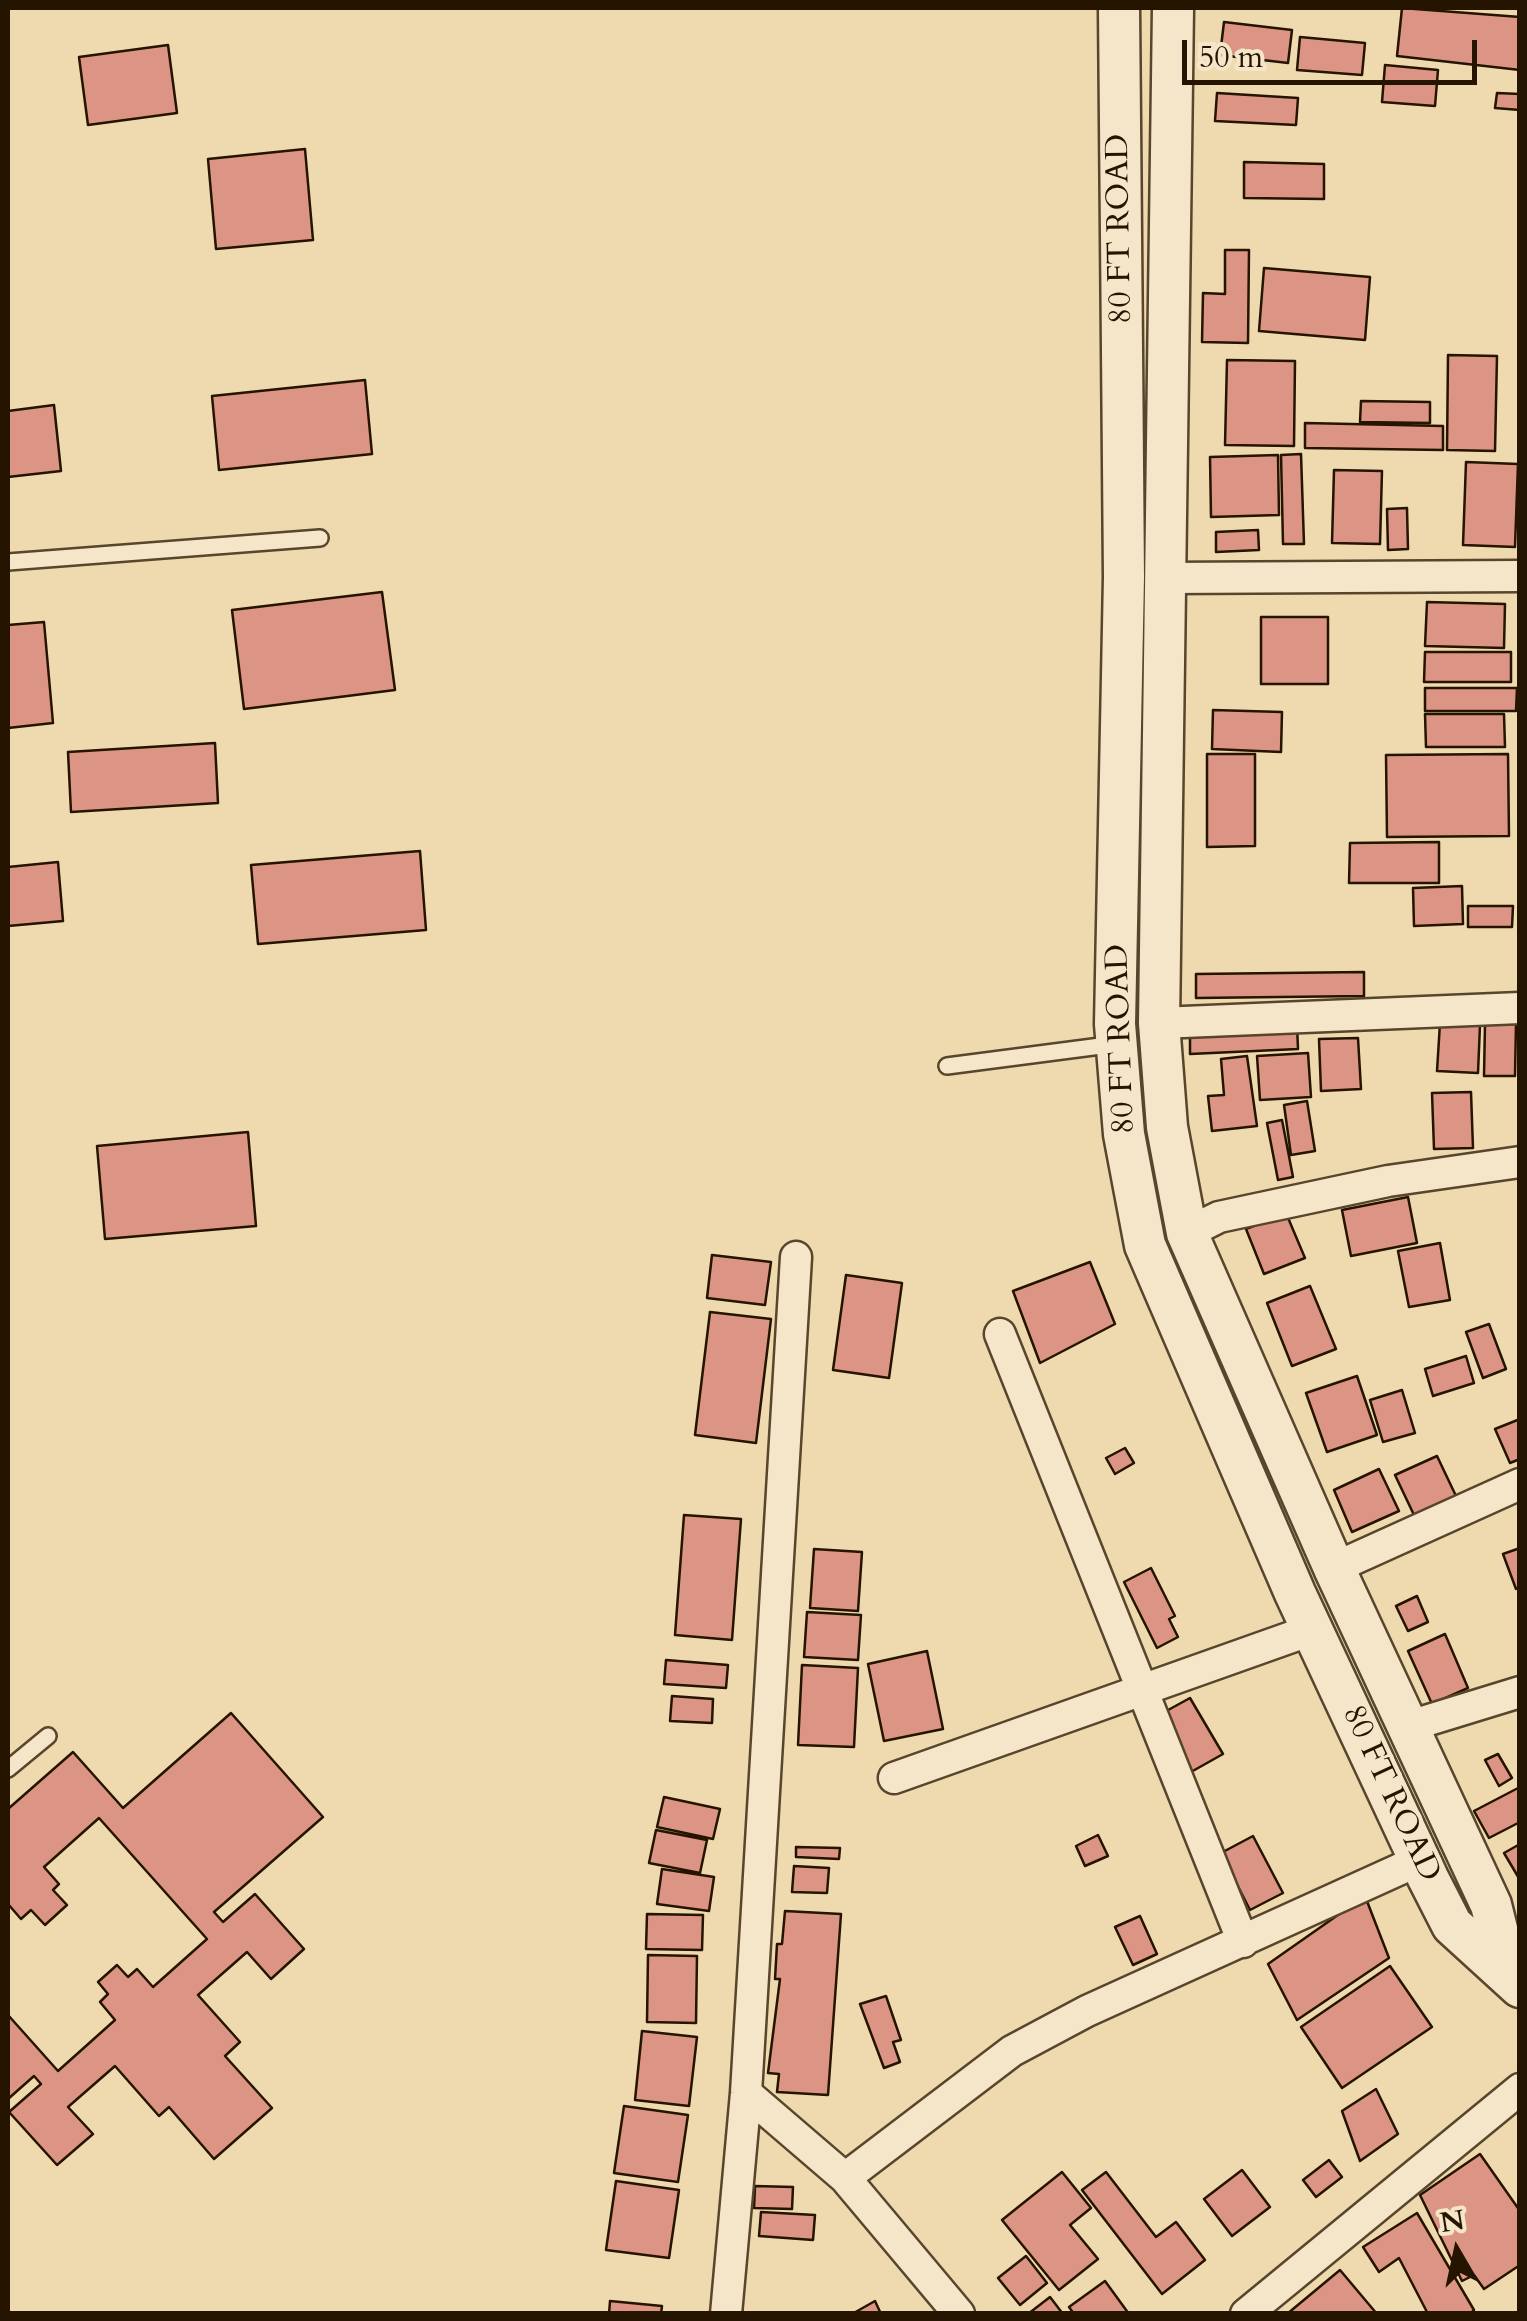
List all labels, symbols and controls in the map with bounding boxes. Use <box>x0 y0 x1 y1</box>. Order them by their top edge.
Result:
scale bar <box>1187 20 1482 82</box>
text: 50 m <box>1199 37 1263 78</box>
street label: 80 FT ROAD <box>1100 134 1142 324</box>
street label: 80 FT ROAD <box>1099 943 1145 1135</box>
street label: 80 FT ROAD <box>1332 1700 1448 1888</box>
north arrow <box>1407 2201 1507 2301</box>
text: N <box>1437 2201 1467 2242</box>

